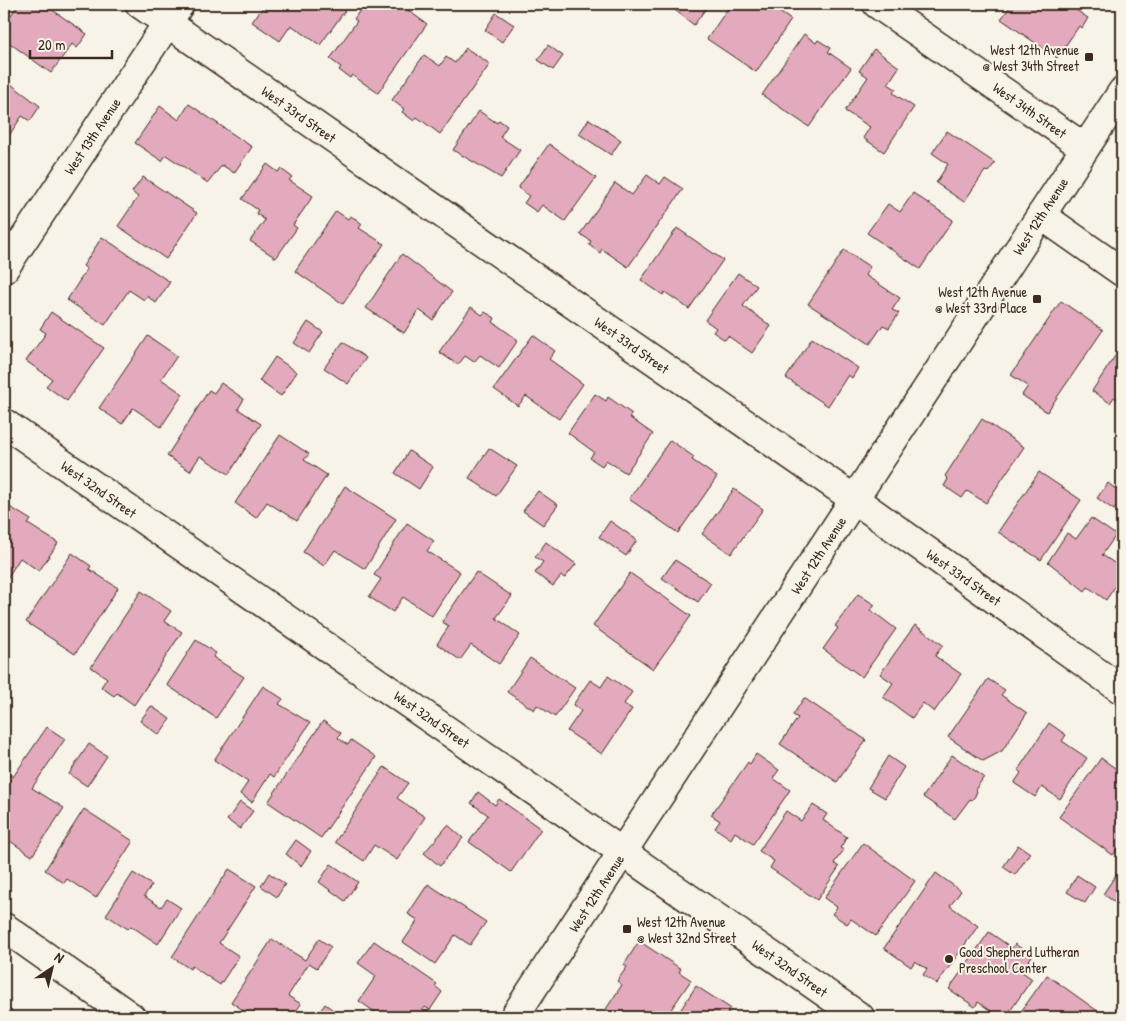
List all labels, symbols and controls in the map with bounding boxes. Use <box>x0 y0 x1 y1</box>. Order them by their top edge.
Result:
scale bar <box>30 28 112 60</box>
text: 20 m <box>38 34 65 55</box>
place label: West 12th Avenue @ West 34th Street <box>982 40 1079 75</box>
marker: West 12th Avenue @ West 34th Street <box>1083 51 1095 63</box>
street label: West 34th Street <box>989 78 1071 142</box>
street label: West 33rd Street <box>258 81 340 147</box>
street label: West 13th Avenue <box>59 94 125 178</box>
street label: West 12th Avenue <box>1008 173 1072 258</box>
place label: West 12th Avenue @ West 33rd Place <box>935 282 1027 317</box>
marker: West 12th Avenue @ West 33rd Place <box>1031 293 1043 305</box>
street label: West 33rd Street <box>591 312 673 378</box>
street label: West 32nd Street <box>57 456 141 522</box>
street label: West 12th Avenue <box>786 512 850 597</box>
street label: West 33rd Street <box>923 544 1005 610</box>
street label: West 32nd Street <box>390 686 474 752</box>
street label: West 12th Avenue <box>564 850 628 935</box>
place label: West 12th Avenue @ West 32nd Street <box>637 912 736 947</box>
marker: West 12th Avenue @ West 32nd Street <box>621 923 633 935</box>
street label: West 32nd Street <box>748 935 832 1001</box>
place label: Good Shepherd Lutheran Preschool Center <box>959 942 1079 977</box>
north arrow <box>28 944 78 994</box>
text: N <box>51 947 69 967</box>
marker: Good Shepherd Lutheran Preschool Center <box>943 953 955 965</box>

